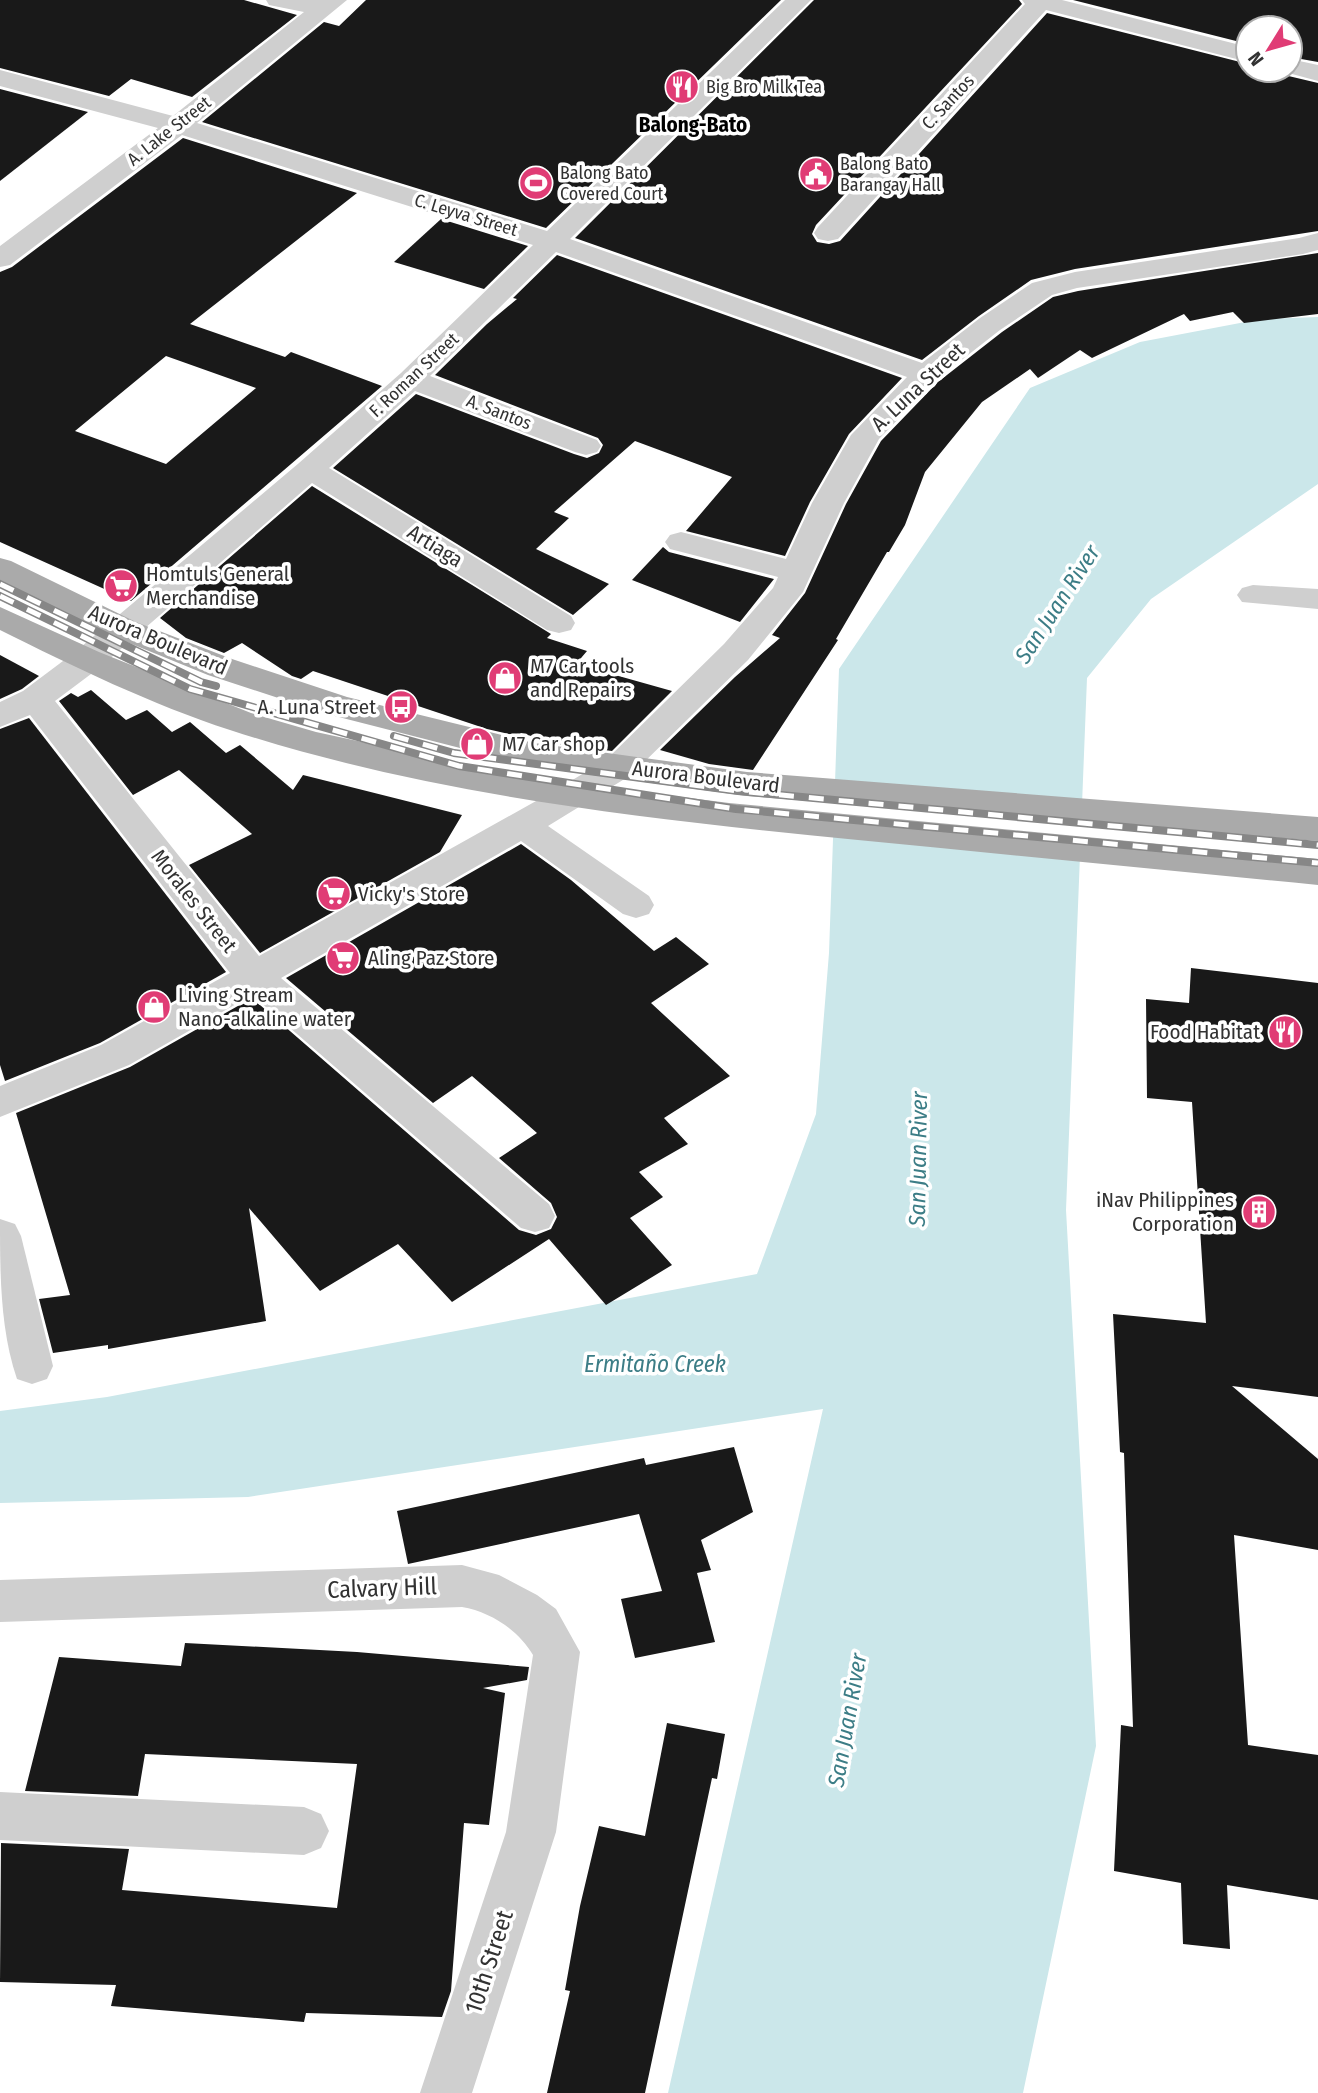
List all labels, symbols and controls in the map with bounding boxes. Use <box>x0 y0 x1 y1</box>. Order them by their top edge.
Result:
north arrow <box>1234 14 1304 84</box>
text: N <box>1243 47 1268 70</box>
restaurant icon: Big Bro Milk Tea <box>663 68 701 106</box>
street label: C. Santos <box>917 70 979 134</box>
place label: Big Bro Milk Tea <box>706 76 822 98</box>
street label: A. Lake Street <box>123 92 215 170</box>
district label: Balong-Bato <box>639 112 747 138</box>
place label: Balong Bato Barangay Hall <box>840 153 941 196</box>
public building icon: Balong Bato Barangay Hall <box>797 155 835 193</box>
place label: Balong Bato Covered Court <box>560 162 664 205</box>
sports icon: Balong Bato Covered Court <box>517 164 555 202</box>
street label: C. Leyva Street <box>412 189 520 241</box>
street label: F. Roman Street <box>365 328 463 422</box>
street label: A. Luna Street <box>866 337 970 437</box>
street label: A. Santos <box>464 390 535 434</box>
street label: Artiaga <box>403 519 467 573</box>
water label: San Juan River <box>1008 539 1106 669</box>
place label: Homtuls General Merchandise <box>146 561 290 611</box>
supermarket icon: Homtuls General Merchandise <box>102 567 140 605</box>
street label: Aurora Boulevard <box>85 599 231 681</box>
place label: M7 Car tools and Repairs <box>530 653 634 703</box>
shop icon: M7 Car tools and Repairs <box>486 659 524 697</box>
bus stop icon: A. Luna Street <box>382 688 420 726</box>
place label: A. Luna Street <box>258 694 376 720</box>
shop icon: M7 Car shop <box>458 725 496 763</box>
place label: M7 Car shop <box>502 731 605 757</box>
street label: Aurora Boulevard <box>631 755 781 799</box>
street label: Morales Street <box>146 844 243 958</box>
supermarket icon: Vicky's Store <box>315 875 353 913</box>
place label: Vicky's Store <box>358 881 465 907</box>
supermarket icon: Aling Paz Store <box>324 939 362 977</box>
place label: Aling Paz Store <box>368 945 494 971</box>
place label: Living Stream Nano-alkaline water <box>178 982 352 1032</box>
shop icon: Living Stream Nano-alkaline water <box>135 988 173 1026</box>
restaurant icon: Food Habitat <box>1266 1013 1304 1051</box>
place label: Food Habitat <box>1150 1019 1260 1045</box>
water label: San Juan River <box>903 1090 933 1228</box>
place label: iNav Philippines Corporation <box>1096 1187 1234 1237</box>
building icon: iNav Philippines Corporation <box>1240 1193 1278 1231</box>
water label: Ermitaño Creek <box>584 1350 726 1378</box>
street label: Calvary Hill <box>327 1572 437 1604</box>
water label: San Juan River <box>821 1650 873 1790</box>
street label: 10th Street <box>459 1907 519 2017</box>

